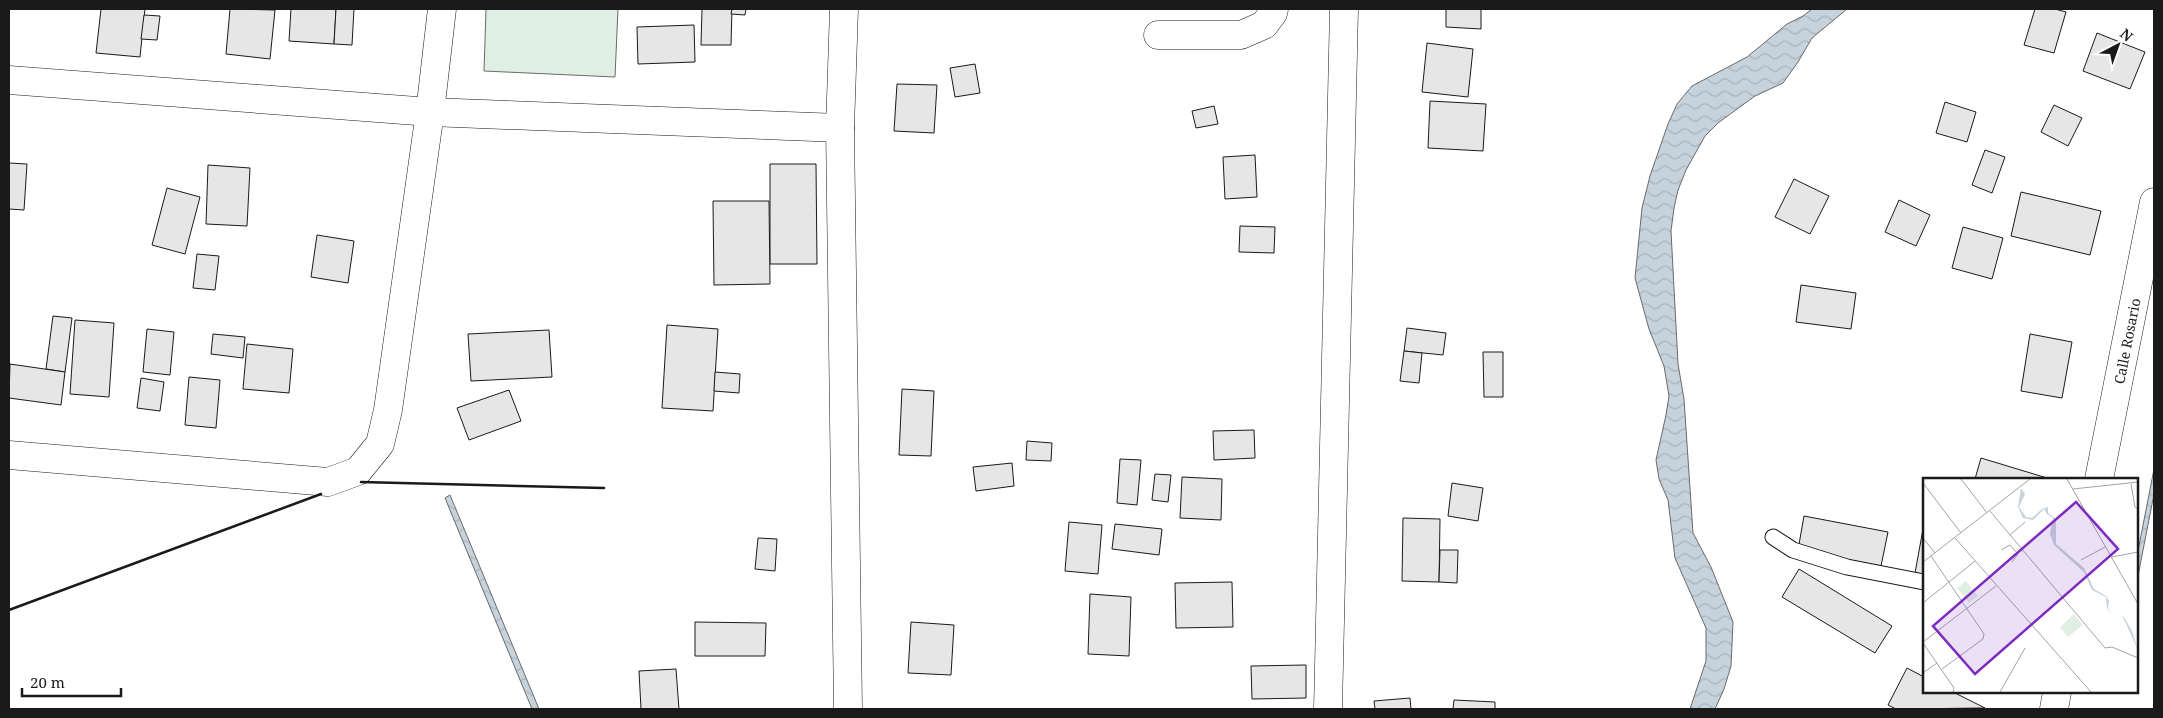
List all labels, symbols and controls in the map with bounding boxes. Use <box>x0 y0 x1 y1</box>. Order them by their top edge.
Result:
north arrow <box>2093 20 2143 70</box>
text: N <box>2116 24 2137 46</box>
street label: Calle Rosario <box>2109 297 2145 385</box>
inset map <box>1923 478 2138 693</box>
scale bar <box>22 666 121 698</box>
text: 20 m <box>30 672 65 692</box>

